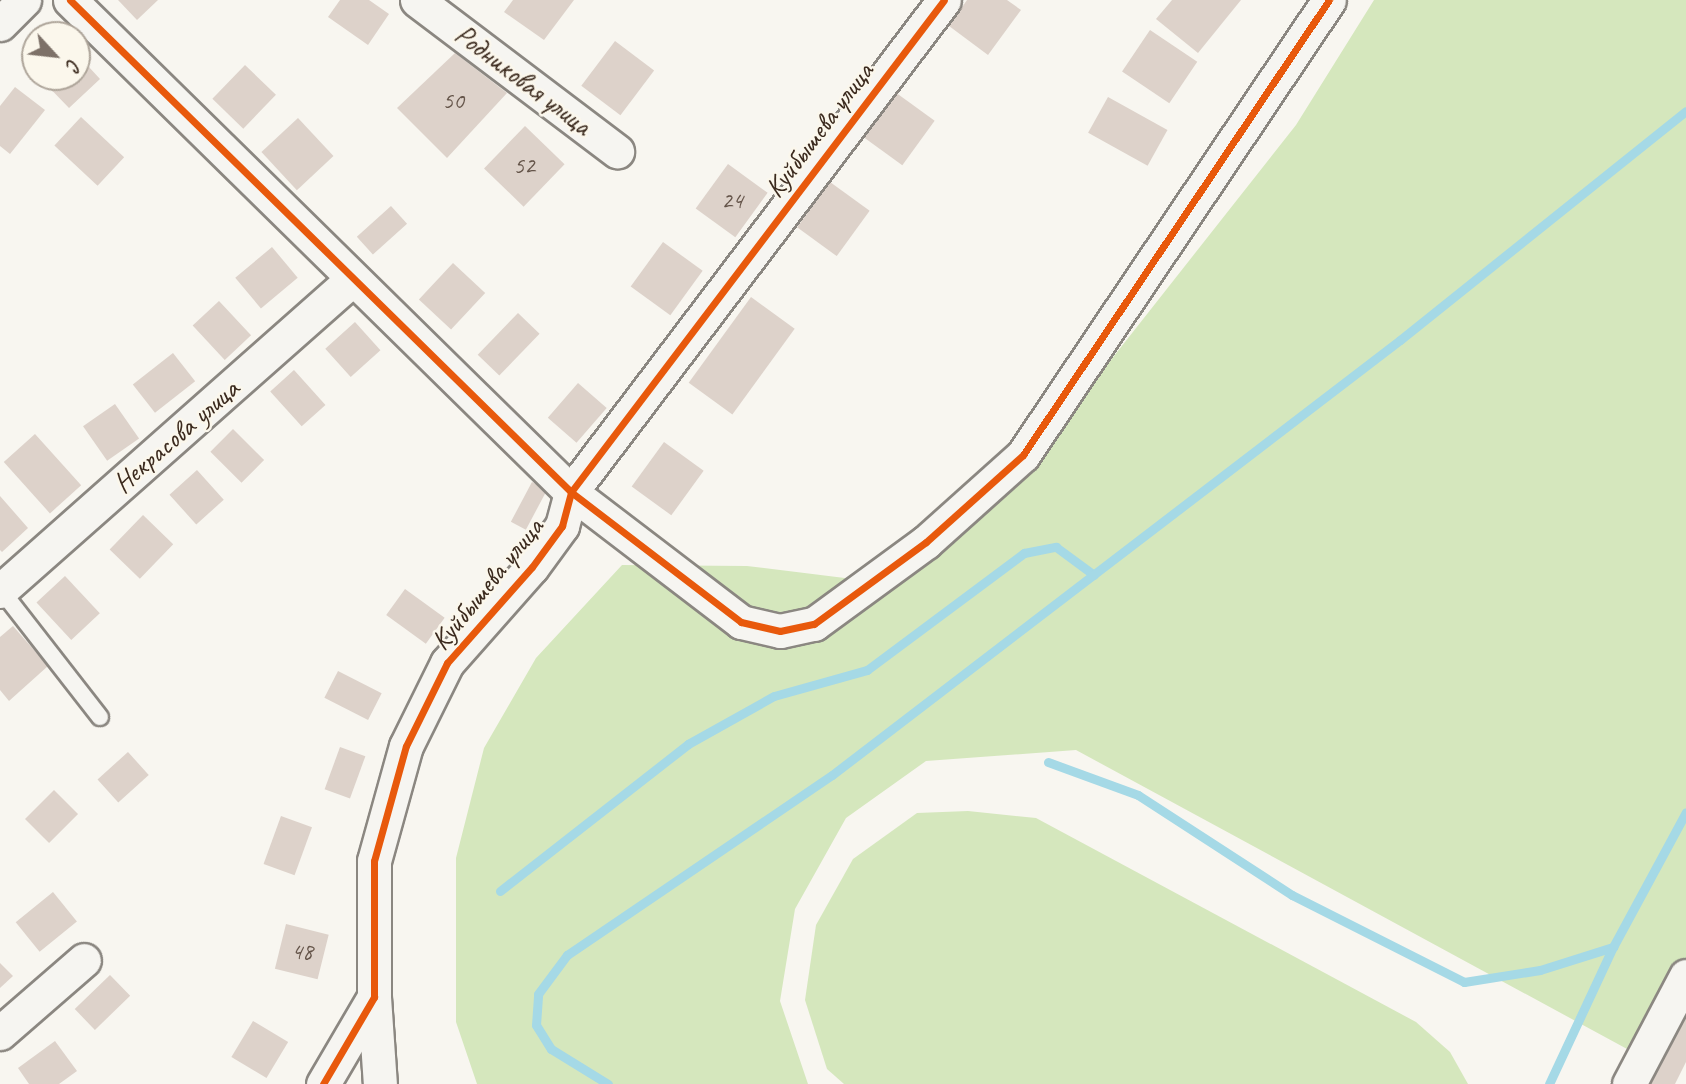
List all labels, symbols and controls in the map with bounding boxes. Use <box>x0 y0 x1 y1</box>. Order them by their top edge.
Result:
street label: Родниковая улица <box>447 17 599 143</box>
north arrow <box>21 21 91 91</box>
text: С <box>60 55 86 74</box>
street label: Куйбышева улица <box>757 55 881 205</box>
house number: 50 <box>442 87 464 115</box>
house number: 52 <box>513 152 535 180</box>
house number: 24 <box>721 187 743 215</box>
street label: Некрасова улица <box>105 371 247 501</box>
street label: Куйбышева улица <box>423 510 551 658</box>
house number: 48 <box>291 938 313 966</box>

